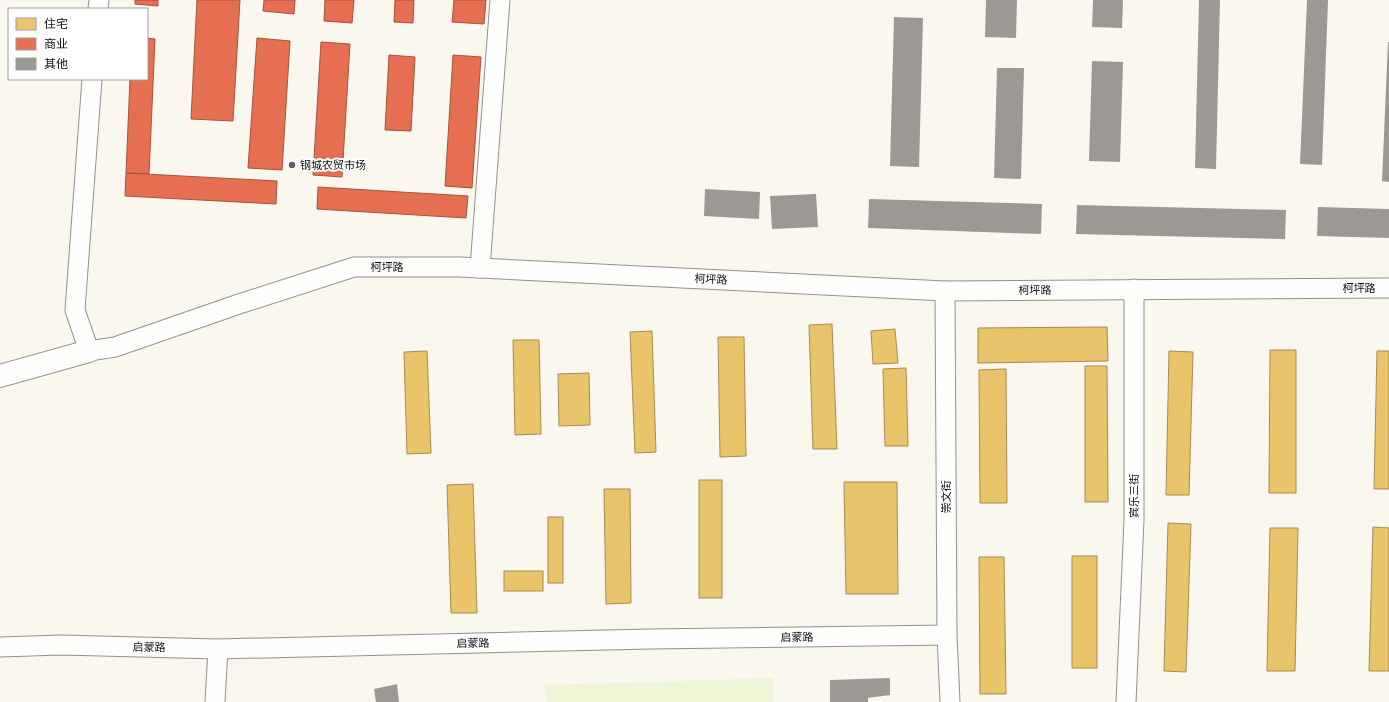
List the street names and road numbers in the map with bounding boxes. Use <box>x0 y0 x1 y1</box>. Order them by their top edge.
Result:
street label: 柯坪路 <box>371 261 404 273</box>
street label: 柯坪路 <box>694 272 728 286</box>
street label: 柯坪路 <box>1343 282 1376 294</box>
street label: 柯坪路 <box>1018 284 1052 296</box>
street label: 宾乐三街 <box>1128 474 1140 518</box>
street label: 崇文街 <box>940 481 952 514</box>
street label: 启蒙路 <box>780 631 814 643</box>
street label: 启蒙路 <box>456 637 490 649</box>
street label: 启蒙路 <box>132 641 166 653</box>

